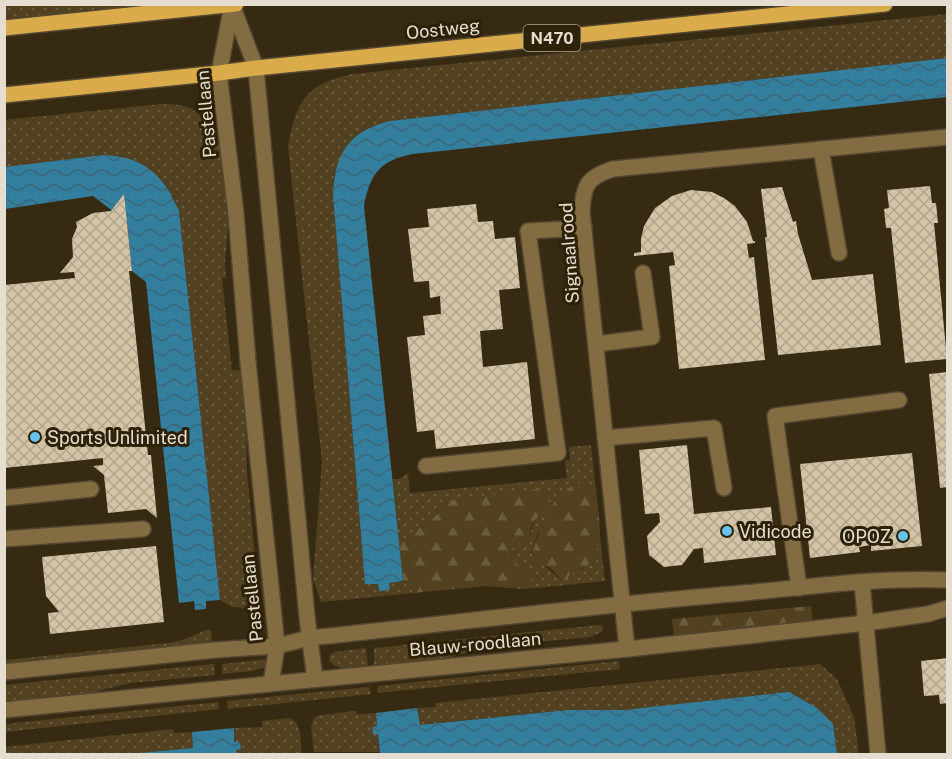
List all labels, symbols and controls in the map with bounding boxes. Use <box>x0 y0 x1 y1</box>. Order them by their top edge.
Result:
street label: Oostweg <box>405 15 481 43</box>
road number: N470 <box>524 25 580 51</box>
street label: Pastellaan <box>192 69 220 159</box>
street label: Signaalrood <box>555 202 583 304</box>
place label: Sports Unlimited <box>47 427 188 448</box>
marker: Sports Unlimited <box>28 430 42 444</box>
place label: Vidicode <box>739 521 812 542</box>
marker: Vidicode <box>720 524 734 538</box>
place label: OPOZ <box>842 526 891 547</box>
marker: OPOZ <box>896 529 910 543</box>
street label: Pastellaan <box>237 553 267 643</box>
street label: Blauw-roodlaan <box>408 628 542 660</box>

